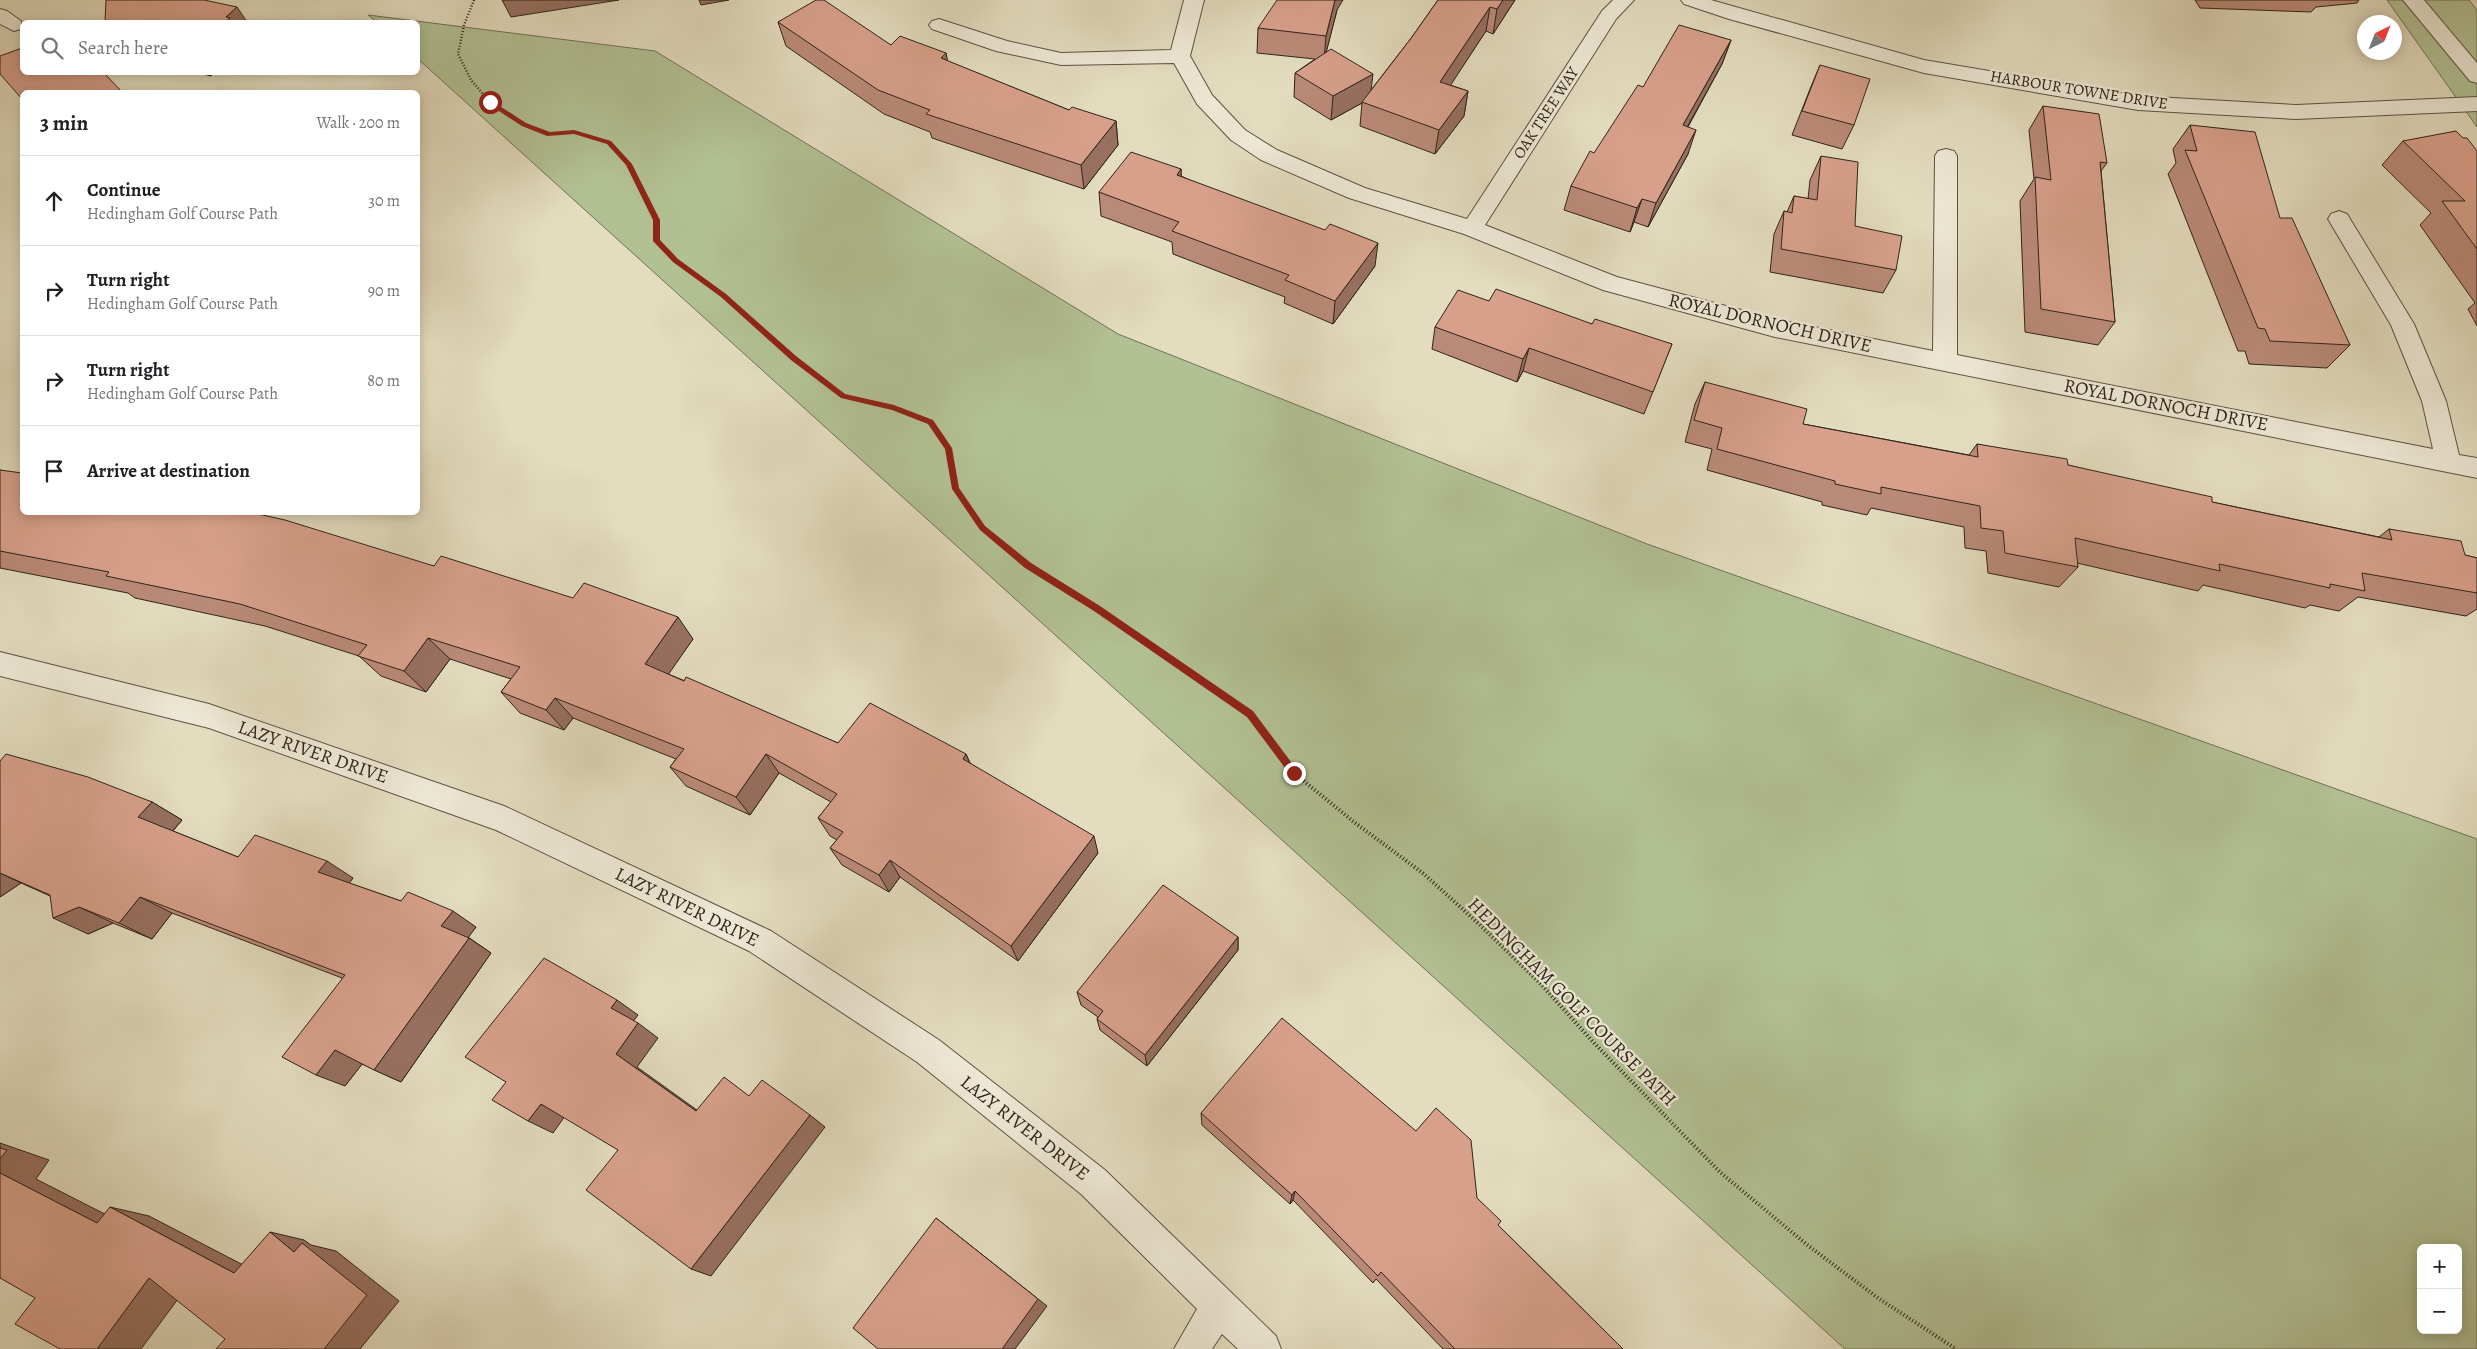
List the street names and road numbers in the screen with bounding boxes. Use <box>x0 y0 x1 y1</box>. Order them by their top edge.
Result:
street label: OAK TREE WAY <box>1508 62 1584 163</box>
street label: HARBOUR TOWNE DRIVE <box>1989 65 2169 115</box>
street label: ROYAL DORNOCH DRIVE <box>1666 287 1874 359</box>
street label: ROYAL DORNOCH DRIVE <box>2062 372 2270 438</box>
street label: LAZY RIVER DRIVE <box>234 714 392 790</box>
street label: LAZY RIVER DRIVE <box>611 861 763 953</box>
street label: HEDINGHAM GOLF COURSE PATH <box>1462 892 1682 1112</box>
street label: LAZY RIVER DRIVE <box>955 1069 1095 1187</box>

